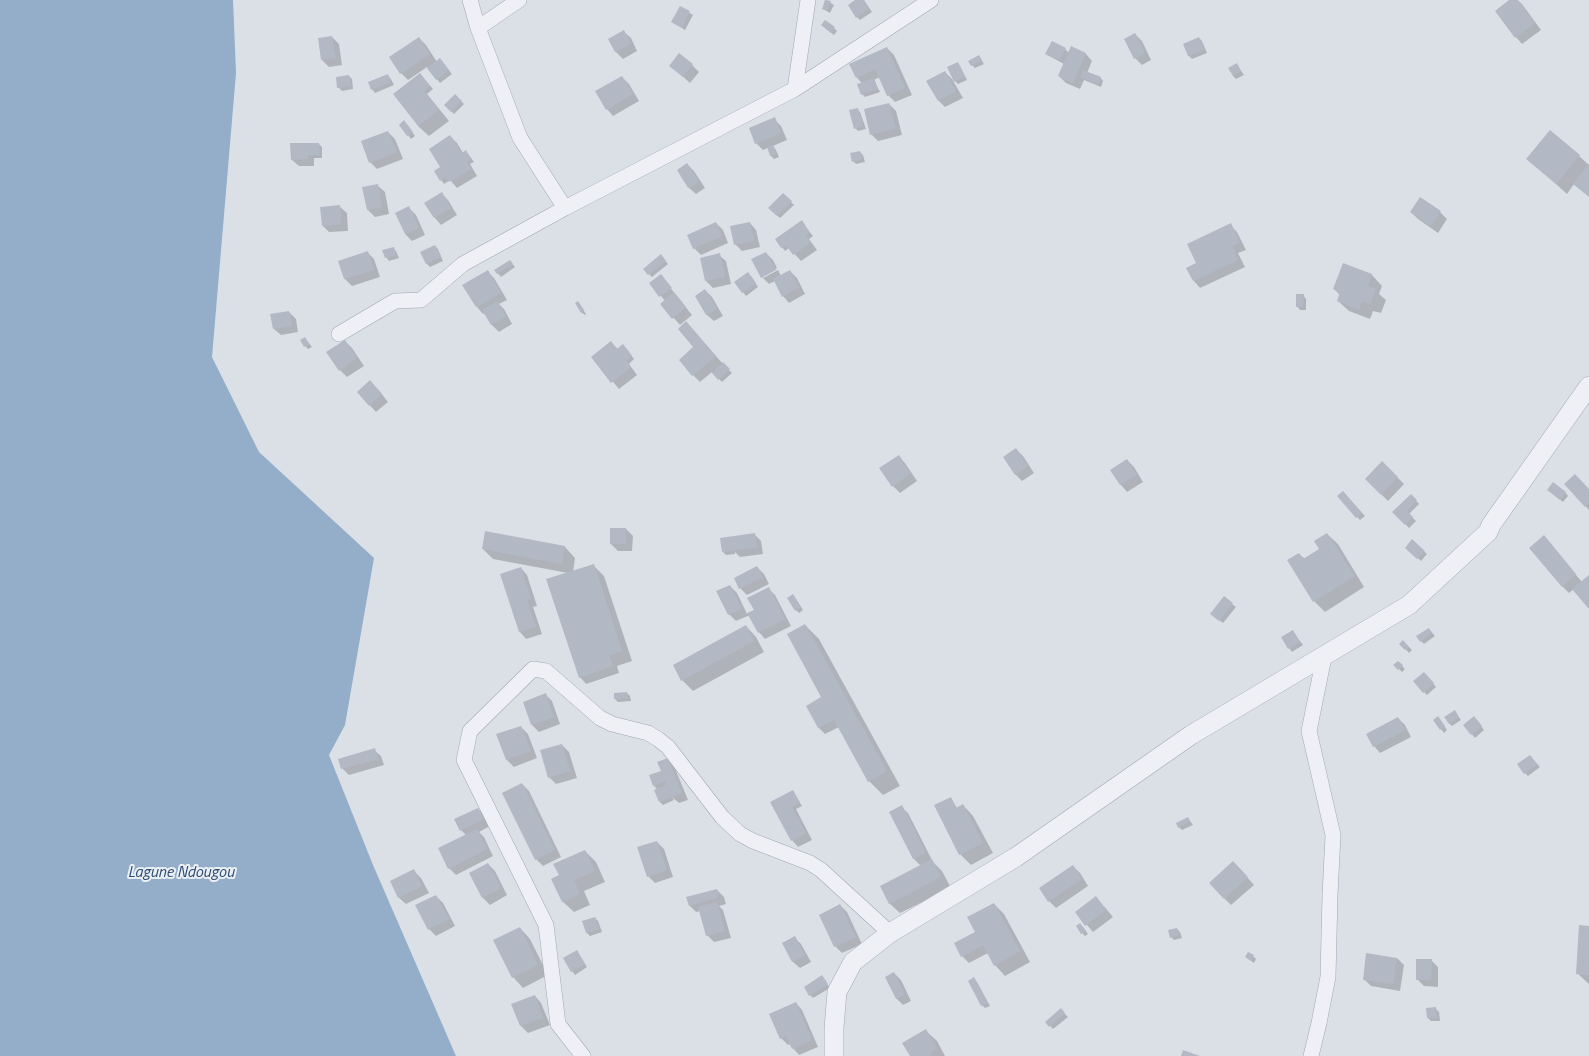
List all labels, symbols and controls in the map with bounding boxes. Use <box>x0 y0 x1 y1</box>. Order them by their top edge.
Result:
water label: Lagune Ndougou <box>128 863 234 883</box>

